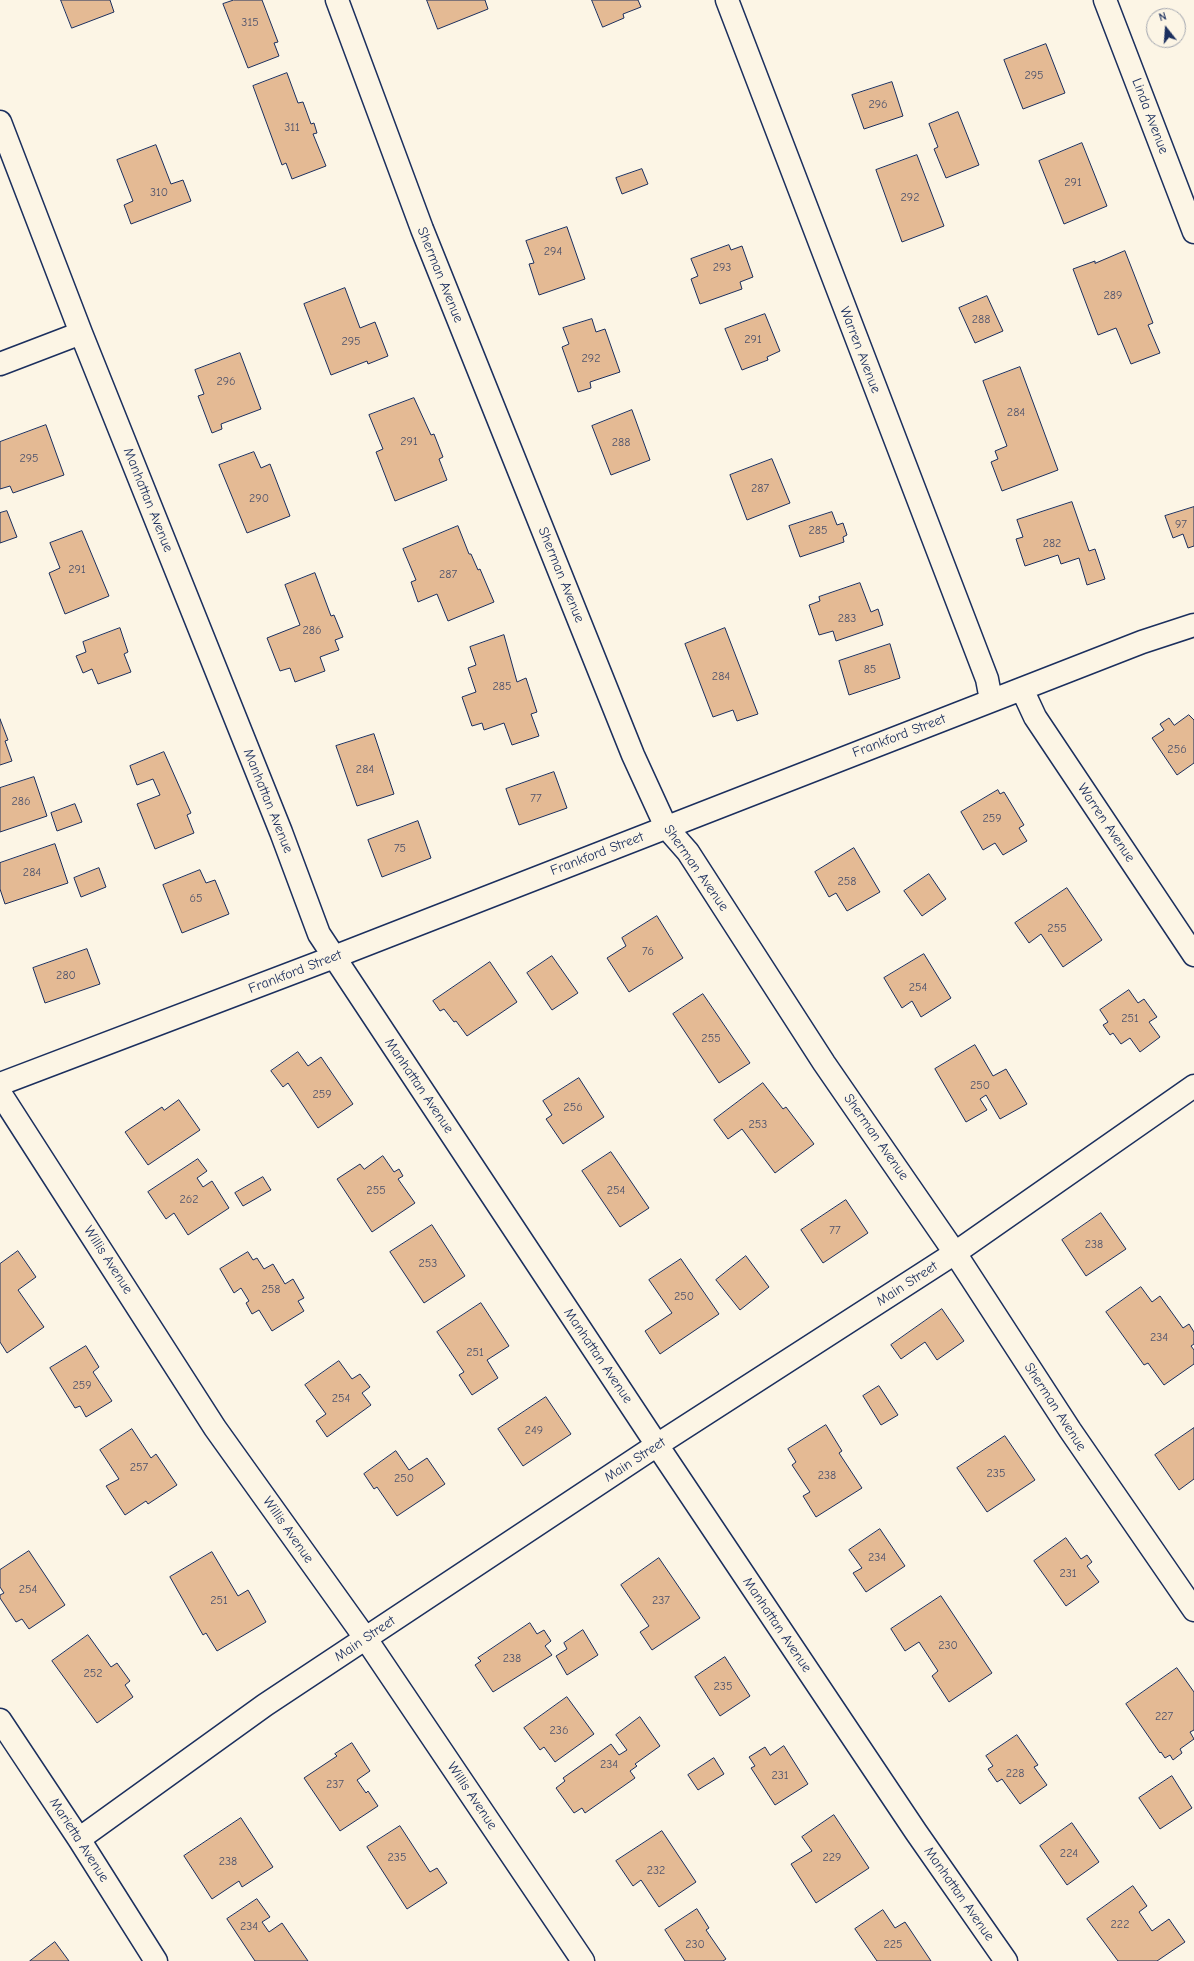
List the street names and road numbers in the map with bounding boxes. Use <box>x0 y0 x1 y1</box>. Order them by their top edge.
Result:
street label: Linda Avenue <box>1128 76 1172 156</box>
street label: Sherman Avenue <box>413 225 467 325</box>
street label: Warren Avenue <box>836 304 884 396</box>
street label: Manhattan Avenue <box>119 445 177 555</box>
street label: Sherman Avenue <box>534 525 588 625</box>
street label: Frankford Street <box>850 711 948 761</box>
street label: Manhattan Avenue <box>239 746 297 856</box>
street label: Warren Avenue <box>1074 780 1138 866</box>
street label: Sherman Avenue <box>660 822 732 914</box>
street label: Frankford Street <box>548 829 646 879</box>
street label: Frankford Street <box>246 947 344 997</box>
street label: Manhattan Avenue <box>381 1035 457 1137</box>
street label: Sherman Avenue <box>840 1091 912 1183</box>
street label: Willis Avenue <box>80 1223 136 1297</box>
street label: Main Street <box>873 1258 941 1310</box>
street label: Manhattan Avenue <box>560 1305 636 1407</box>
street label: Sherman Avenue <box>1020 1360 1090 1454</box>
street label: Main Street <box>601 1434 669 1486</box>
street label: Willis Avenue <box>259 1493 317 1567</box>
street label: Manhattan Avenue <box>739 1574 815 1676</box>
street label: Main Street <box>331 1613 399 1665</box>
street label: Willis Avenue <box>443 1759 501 1833</box>
street label: Marietta Avenue <box>46 1795 112 1885</box>
street label: Manhattan Avenue <box>920 1844 998 1944</box>

